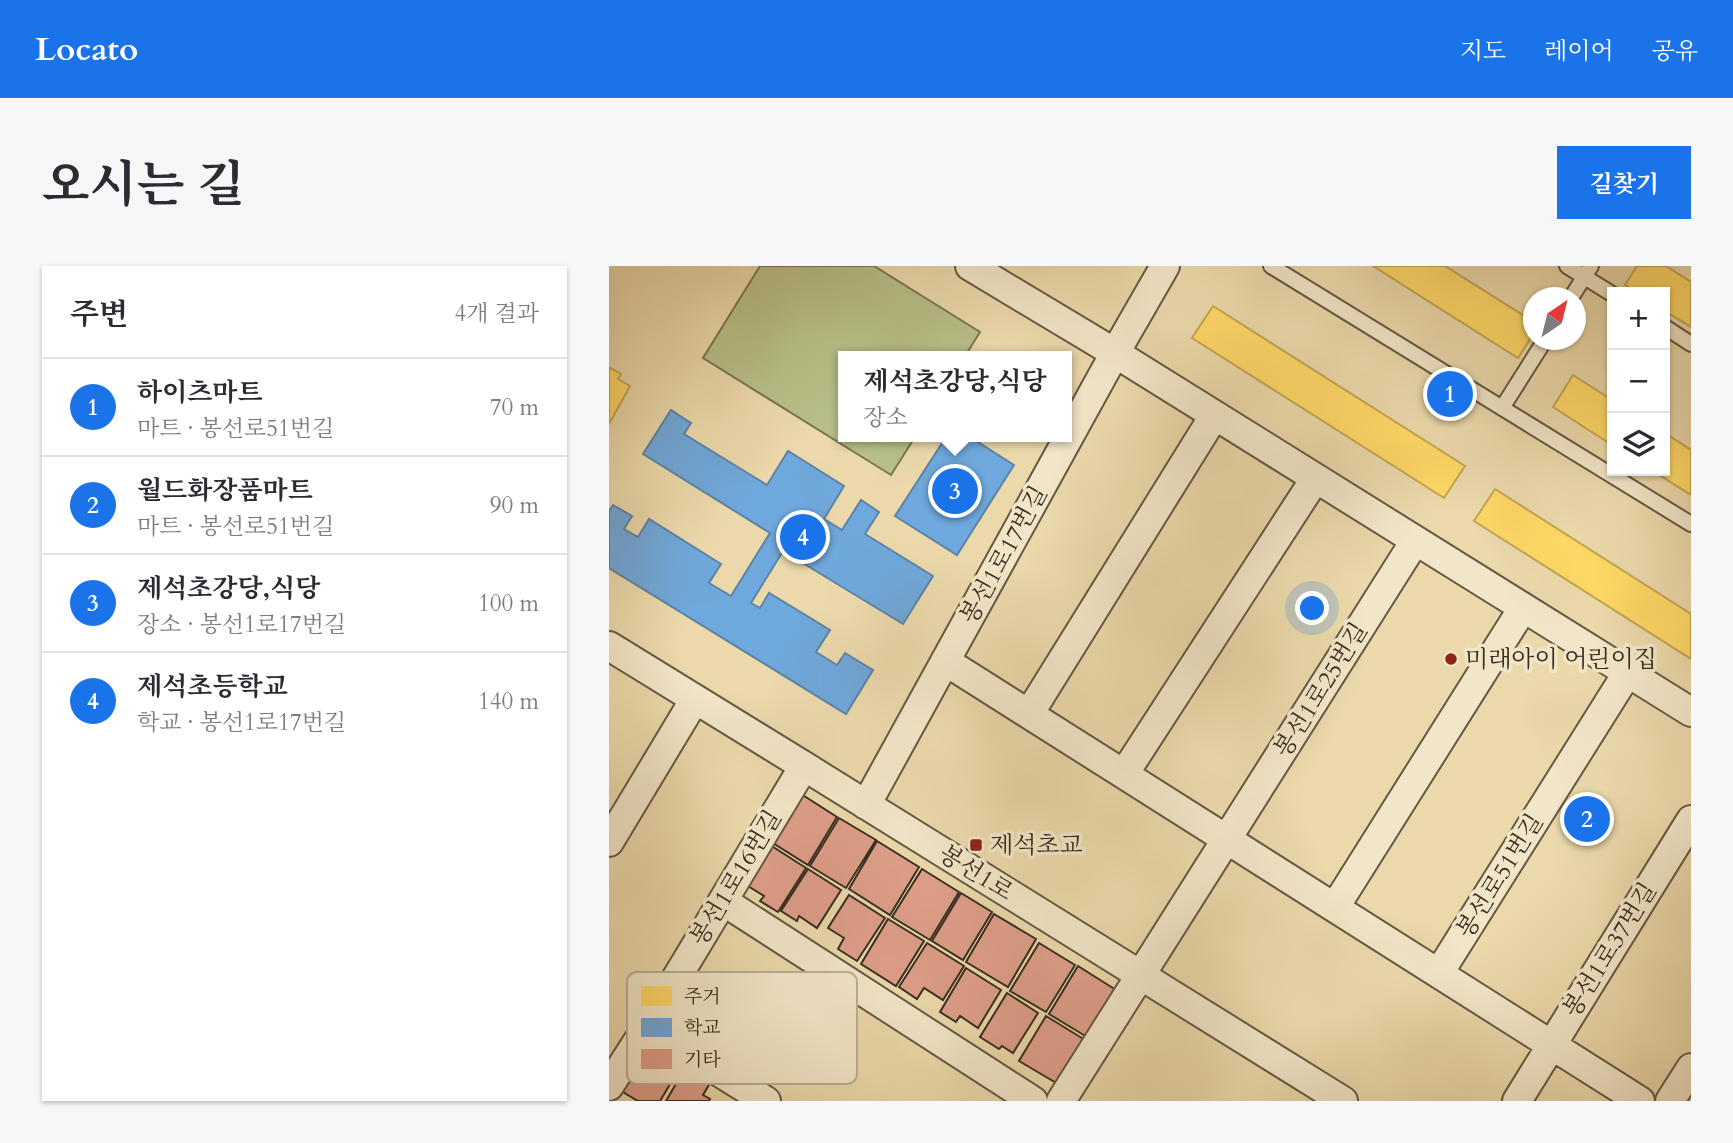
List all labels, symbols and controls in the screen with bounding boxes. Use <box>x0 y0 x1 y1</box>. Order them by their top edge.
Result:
text: Locato <box>35 27 138 72</box>
text: 지도 <box>1460 35 1506 68</box>
text: 레이어 <box>1544 35 1614 68</box>
text: 공유 <box>1652 35 1698 68</box>
button: 길찾기 <box>1557 146 1691 219</box>
text: 오시는 길 <box>42 152 245 219</box>
north arrow <box>1523 287 1586 350</box>
map controls <box>1607 287 1670 476</box>
button: + <box>1607 287 1670 350</box>
text: 주변 <box>70 294 128 335</box>
text: 4개 결과 <box>454 298 539 329</box>
button: − <box>1607 350 1670 413</box>
popup <box>838 351 1072 442</box>
text: 제석초강당,식당 <box>863 364 1047 399</box>
pin: 1 <box>1427 368 1473 420</box>
text: 하이츠마트 <box>137 375 263 410</box>
text: 1 <box>87 392 99 423</box>
text: 70 m <box>490 392 539 423</box>
text: 장소 <box>863 402 908 433</box>
text: 마트 · 봉선로51번길 <box>137 413 334 444</box>
button: layers <box>1607 413 1670 476</box>
pin: 3 <box>932 465 978 517</box>
text: 월드화장품마트 <box>137 473 313 508</box>
street label: 봉선1로17번길 <box>953 480 1055 630</box>
text: 2 <box>87 490 99 521</box>
text: 90 m <box>490 490 539 521</box>
text: 마트 · 봉선로51번길 <box>137 511 334 542</box>
pin: 4 <box>780 511 826 563</box>
text: 제석초강당,식당 <box>137 571 320 606</box>
text: 3 <box>87 588 99 619</box>
text: 100 m <box>478 588 539 619</box>
your location <box>1295 591 1329 625</box>
text: 장소 · 봉선1로17번길 <box>137 609 346 640</box>
street label: 봉선1로25번길 <box>1267 616 1375 764</box>
place label: 미래아이 어린이집 <box>1465 643 1657 676</box>
marker: 미래아이 어린이집 <box>1443 651 1459 667</box>
text: 제석초등학교 <box>137 669 288 704</box>
text: 4 <box>87 686 99 717</box>
text: 140 m <box>478 686 539 717</box>
text: 학교 · 봉선1로17번길 <box>137 707 346 738</box>
pin: 2 <box>1564 793 1610 845</box>
street label: 봉선1로16번길 <box>683 804 789 952</box>
street label: 봉선로51번길 <box>1449 808 1551 944</box>
place label: 제석초교 <box>990 829 1083 862</box>
street label: 봉선1로 <box>933 837 1019 909</box>
marker: 제석초교 <box>968 837 984 853</box>
street label: 봉선1로37번길 <box>1556 876 1664 1024</box>
legend <box>627 972 857 1084</box>
text: 주거 <box>684 984 721 1010</box>
text: 학교 <box>684 1015 721 1041</box>
text: 기타 <box>684 1047 721 1073</box>

